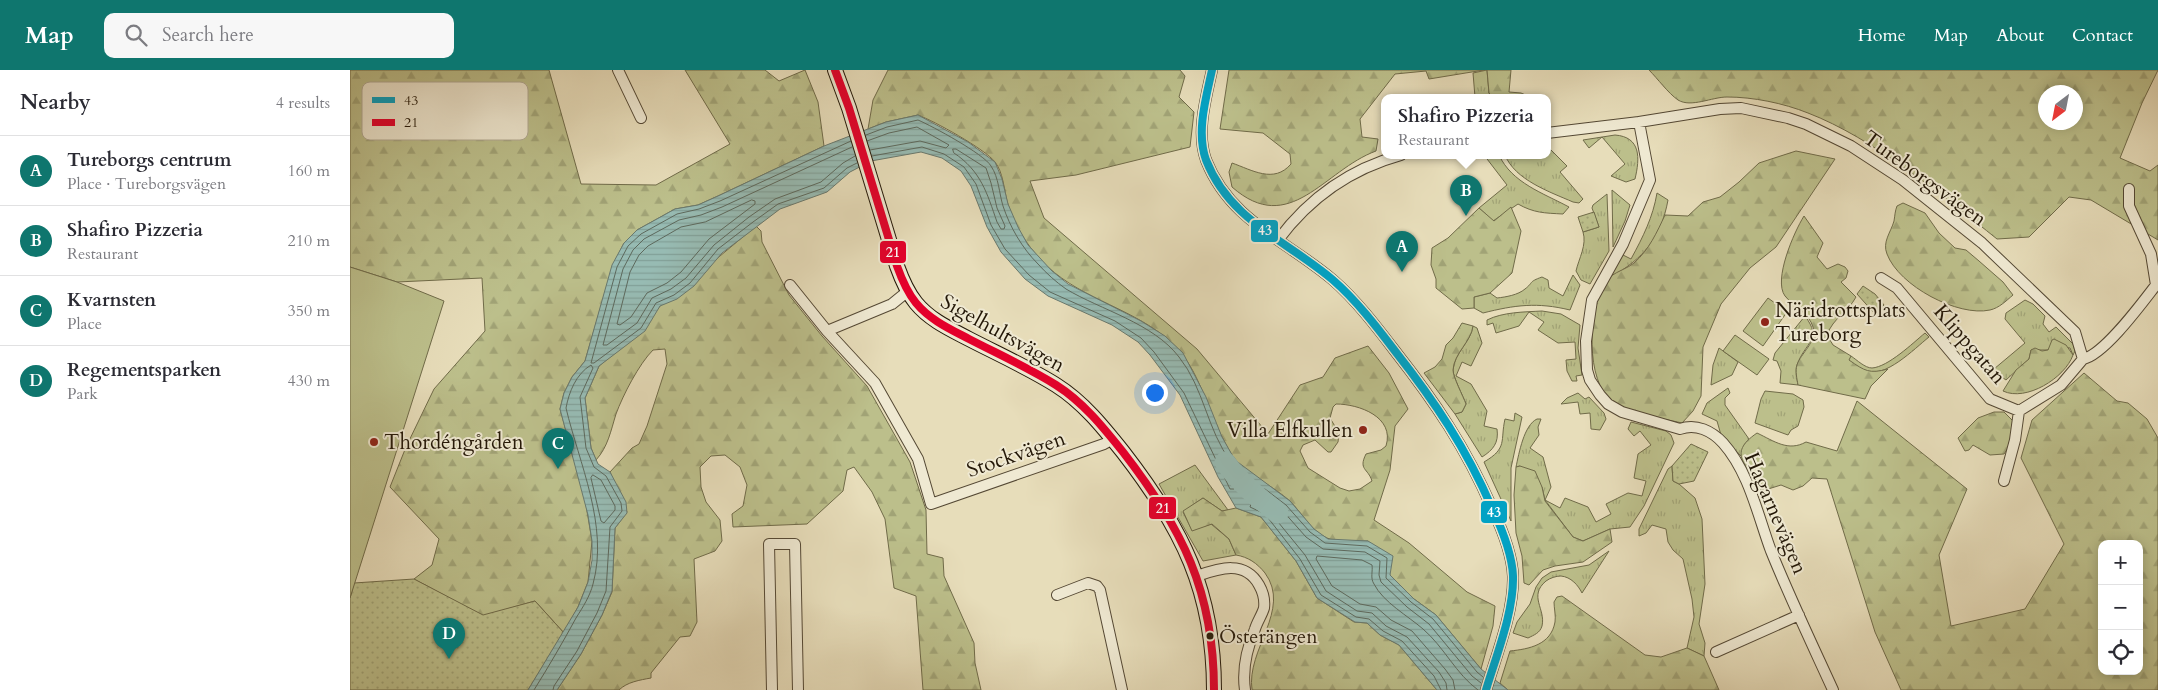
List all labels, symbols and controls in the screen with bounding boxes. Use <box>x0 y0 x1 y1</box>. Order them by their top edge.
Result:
search box <box>104 13 454 58</box>
text: Map <box>25 19 74 52</box>
icon: search <box>122 21 150 49</box>
text: Search here <box>162 22 254 48</box>
text: Home <box>1858 23 1906 48</box>
text: Map <box>1934 23 1968 48</box>
text: About <box>1996 23 2044 48</box>
text: Contact <box>2072 23 2133 48</box>
legend <box>362 82 528 140</box>
north arrow <box>2038 85 2083 130</box>
text: Nearby <box>20 88 91 117</box>
text: 43 <box>404 91 418 110</box>
text: 4 results <box>276 92 330 114</box>
popup <box>1381 94 1551 159</box>
text: Shafiro Pizzeria <box>1398 103 1534 129</box>
text: 21 <box>404 113 418 132</box>
street label: Tureborgsvägen <box>1857 124 1992 233</box>
text: Restaurant <box>1398 129 1469 151</box>
text: Tureborgs centrum <box>67 147 232 173</box>
text: A <box>30 160 42 182</box>
text: 160 m <box>288 160 330 182</box>
text: Place · Tureborgsvägen <box>67 173 226 195</box>
pin: B <box>1450 175 1482 216</box>
text: Shafiro Pizzeria <box>67 217 203 243</box>
line badge: 43 <box>1250 219 1279 243</box>
text: 43 <box>1258 221 1272 240</box>
text: B <box>30 230 42 252</box>
text: 210 m <box>288 230 330 252</box>
pin: A <box>1386 231 1418 272</box>
line badge: 21 <box>879 240 907 264</box>
text: Restaurant <box>67 243 138 265</box>
text: 21 <box>886 243 900 262</box>
text: Kvarnsten <box>67 287 156 313</box>
street label: Sigelhultsvägen <box>935 287 1070 380</box>
place label: Näridrottsplats Tureborg <box>1775 296 1905 349</box>
street label: Klippgatan <box>1927 298 2013 391</box>
text: C <box>30 300 42 322</box>
text: 350 m <box>288 300 330 322</box>
text: Place <box>67 313 102 335</box>
marker: Näridrottsplats Tureborg <box>1759 316 1771 328</box>
text: Regementsparken <box>67 357 221 383</box>
text: D <box>29 370 43 392</box>
text: 430 m <box>288 370 330 392</box>
your location <box>1142 380 1168 406</box>
text: Park <box>67 383 98 405</box>
place label: Villa Elfkullen <box>1227 416 1353 445</box>
street label: Stockvägen <box>963 424 1069 485</box>
marker: Villa Elfkullen <box>1357 424 1369 436</box>
place label: Thordéngården <box>384 428 524 457</box>
pin: C <box>542 428 574 469</box>
marker: Thordéngården <box>368 436 380 448</box>
street label: Hagarnevägen <box>1737 448 1814 579</box>
line badge: 21 <box>1148 496 1177 520</box>
text: 21 <box>1156 499 1170 518</box>
line badge: 43 <box>1480 500 1508 524</box>
text: 43 <box>1487 503 1501 522</box>
map controls <box>2098 540 2143 675</box>
button: + <box>2098 540 2143 585</box>
button: − <box>2098 585 2143 630</box>
pin: D <box>433 618 465 659</box>
place label: Österängen <box>1219 623 1318 650</box>
button: locate <box>2098 630 2143 675</box>
marker: Österängen <box>1205 631 1215 641</box>

